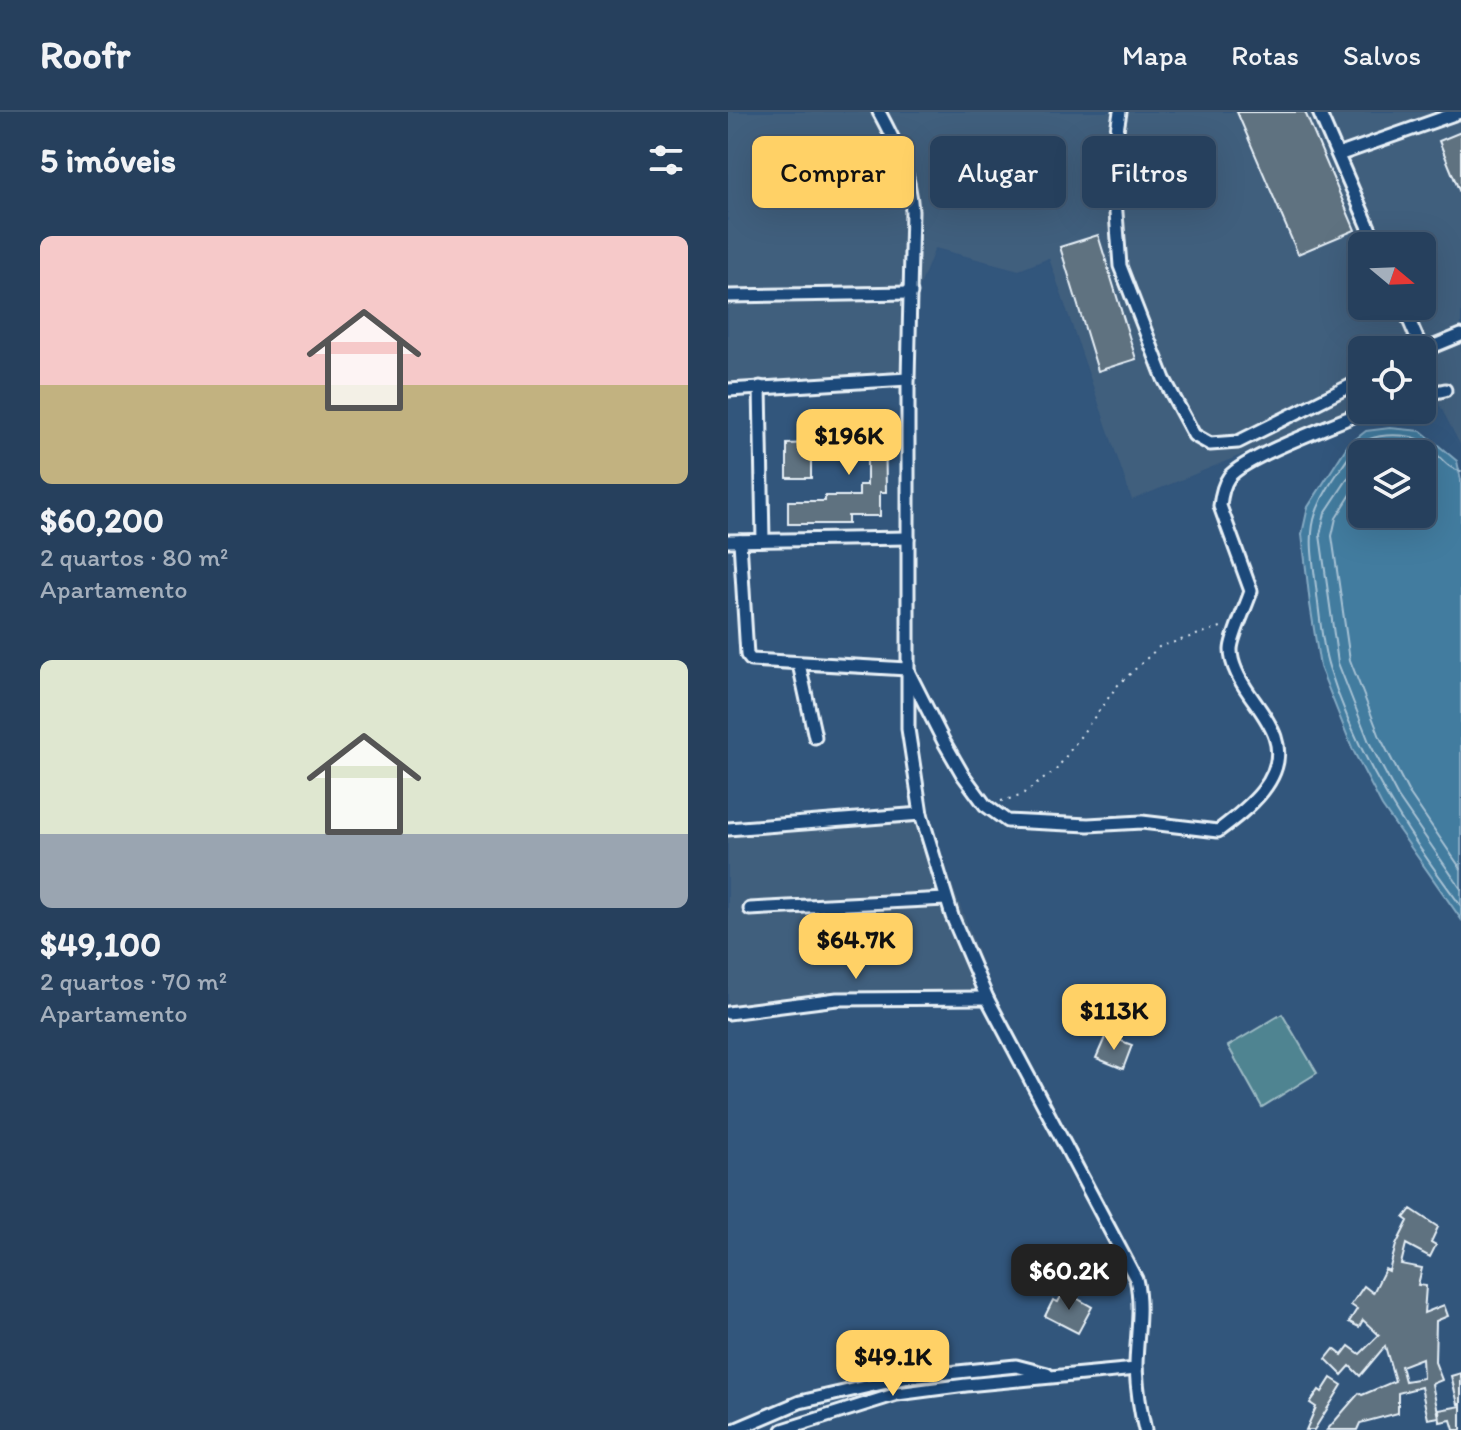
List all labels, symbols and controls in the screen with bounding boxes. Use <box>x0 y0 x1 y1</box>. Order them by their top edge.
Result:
text: Roofr <box>40 32 130 78</box>
text: Mapa <box>1122 38 1187 72</box>
text: Rotas <box>1231 38 1299 72</box>
text: Salvos <box>1343 38 1421 72</box>
chip: Comprar <box>752 136 914 208</box>
chip: Alugar <box>930 136 1066 208</box>
chip: Filtros <box>1082 136 1216 208</box>
icon: filters <box>644 138 688 182</box>
text: 5 imóveis <box>40 140 176 181</box>
north arrow <box>1348 232 1436 320</box>
map controls <box>1348 232 1436 528</box>
icon: home <box>292 288 436 432</box>
button: locate <box>1348 336 1436 424</box>
pin: $196K <box>793 409 905 477</box>
text: $196K <box>814 419 884 451</box>
button: layers <box>1348 440 1436 528</box>
text: $60,200 <box>40 500 164 541</box>
text: 2 quartos · 80 m² <box>40 541 228 573</box>
text: Apartamento <box>40 573 188 605</box>
icon: home <box>292 712 436 856</box>
pin: $64.7K <box>791 913 921 981</box>
text: $64.7K <box>817 923 895 955</box>
text: $49,100 <box>40 924 161 965</box>
text: 2 quartos · 70 m² <box>40 965 227 997</box>
pin: $113K <box>1058 984 1170 1052</box>
text: $113K <box>1080 994 1148 1026</box>
text: Apartamento <box>40 997 188 1029</box>
pin: $60.2K <box>1004 1244 1134 1312</box>
text: $60.2K <box>1029 1254 1109 1286</box>
pin: $49.1K <box>828 1330 958 1398</box>
text: $49.1K <box>854 1340 932 1372</box>

